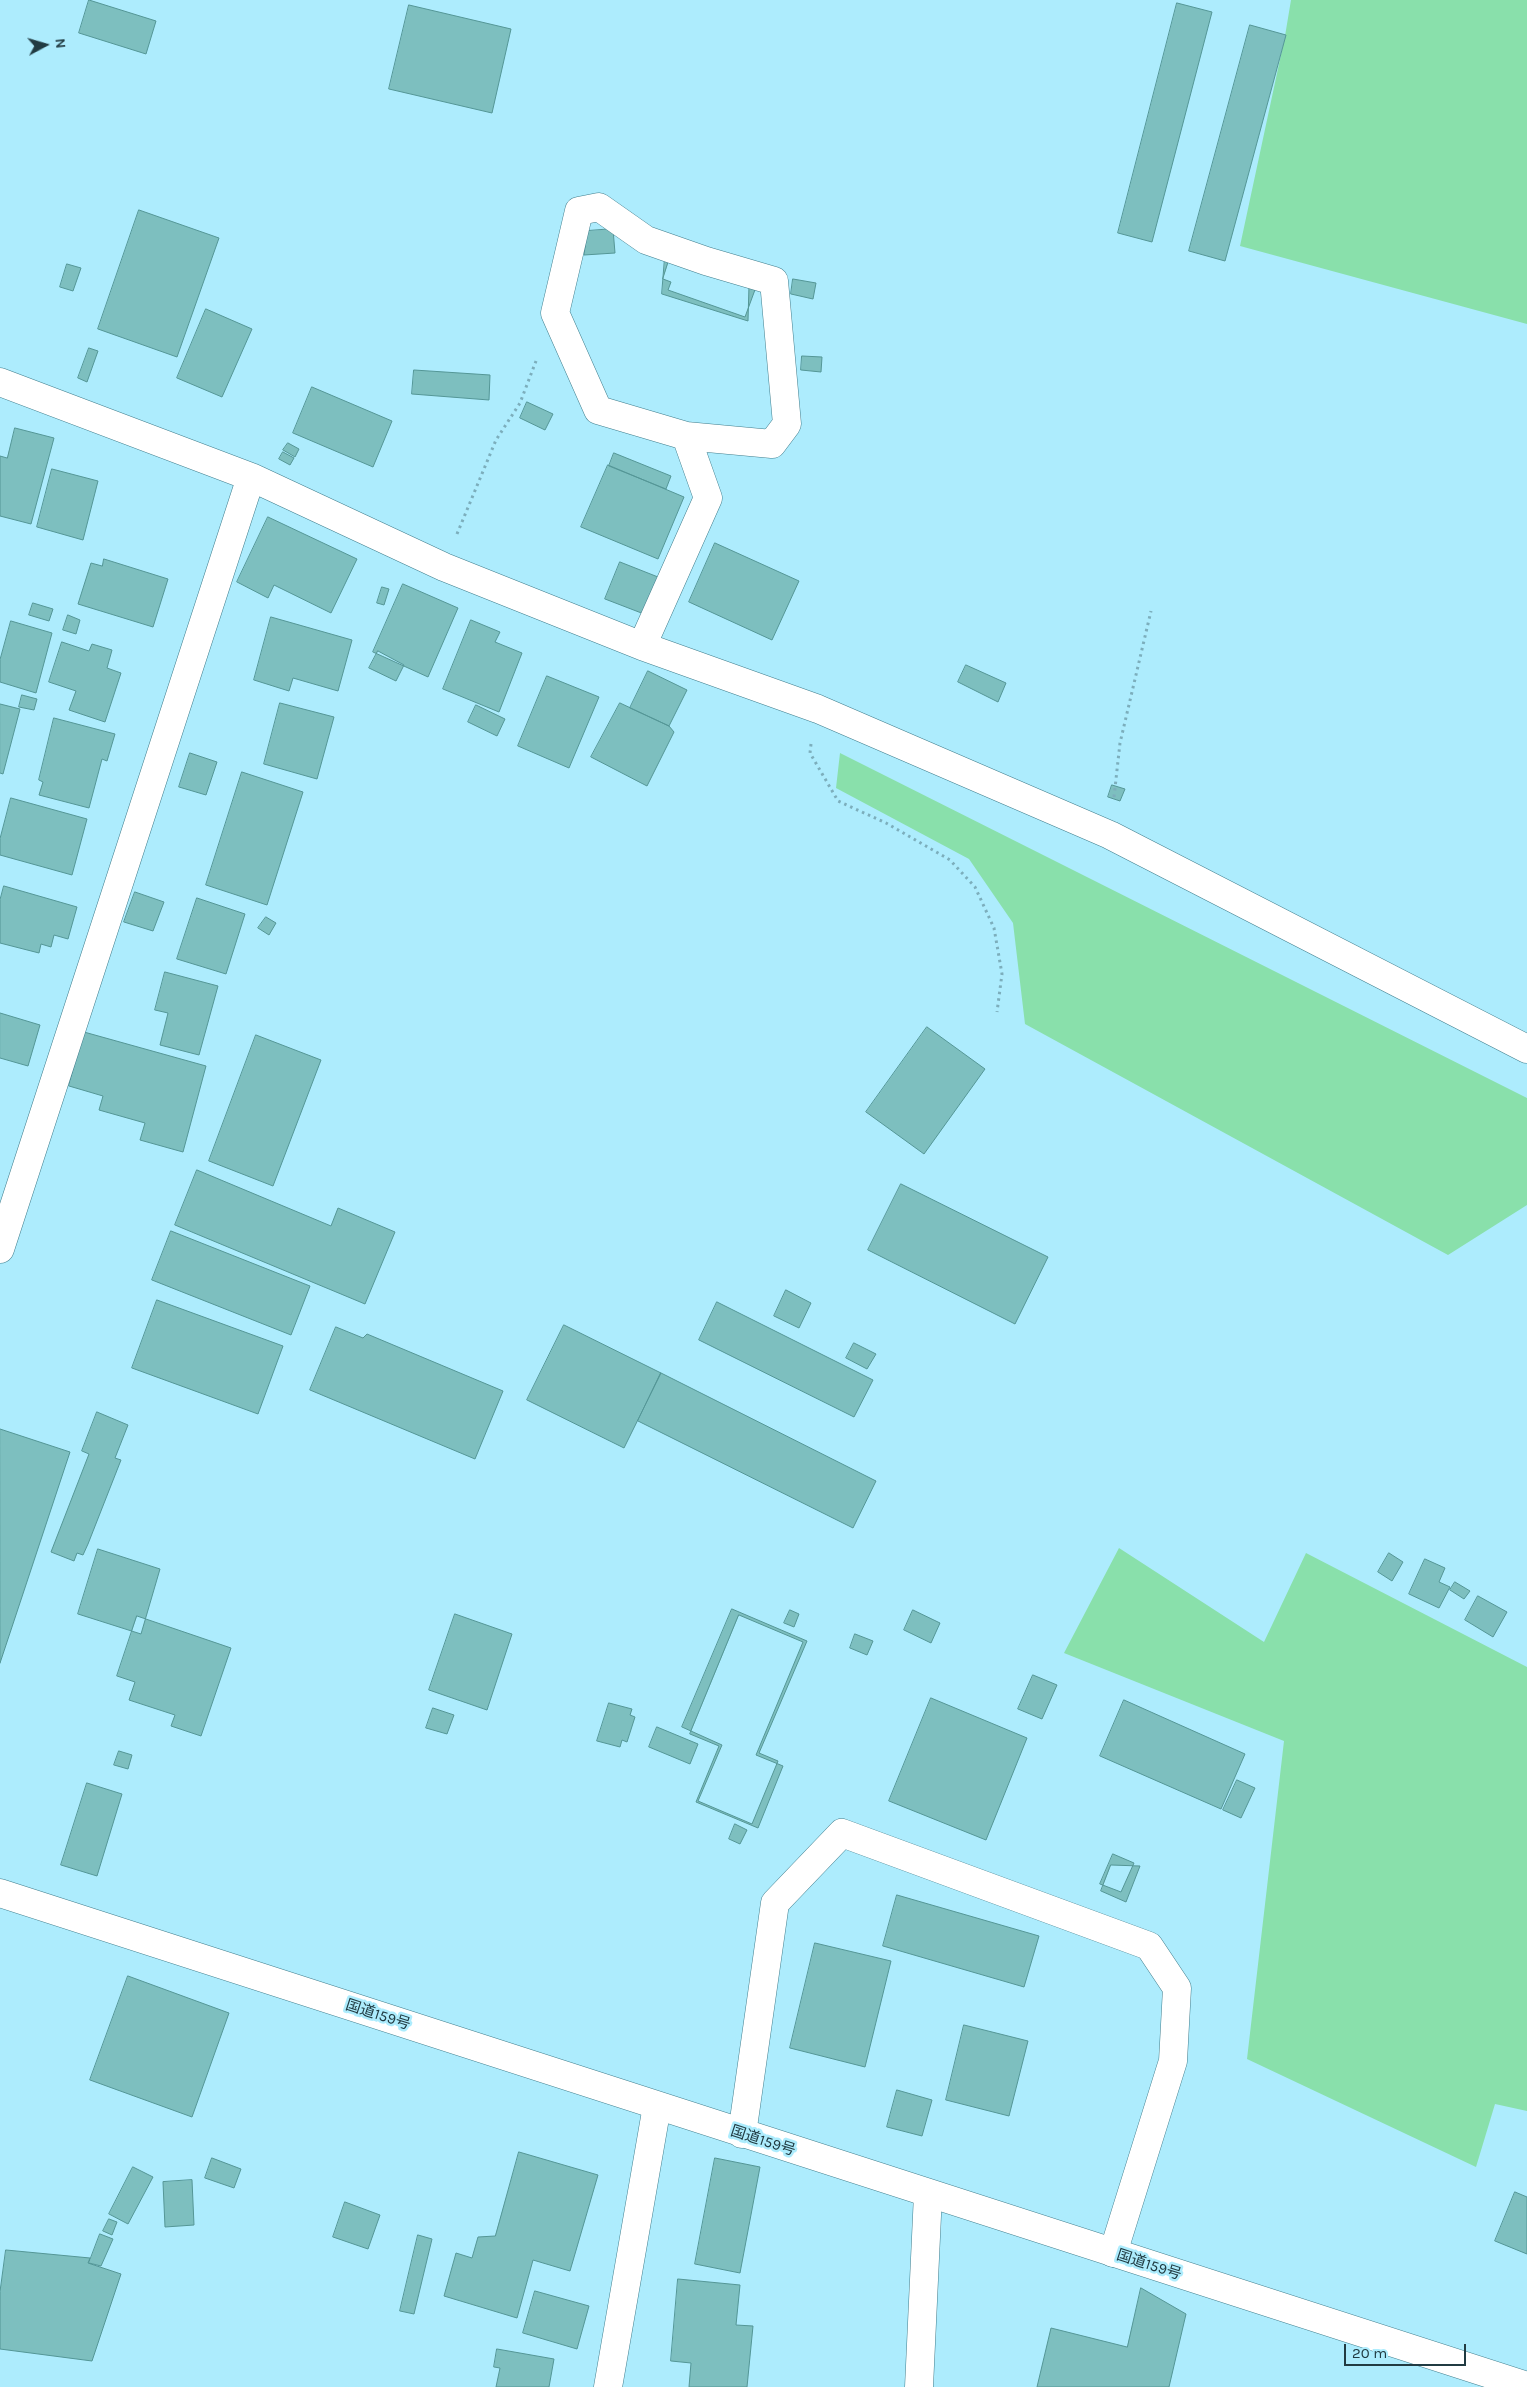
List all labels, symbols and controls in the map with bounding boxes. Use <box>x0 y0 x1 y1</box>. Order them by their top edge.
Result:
north arrow <box>20 20 70 70</box>
text: N <box>51 37 69 49</box>
street label: 国道159号 <box>343 1996 413 2034</box>
street label: 国道159号 <box>728 2122 798 2160</box>
street label: 国道159号 <box>1114 2246 1184 2284</box>
scale bar <box>1347 2334 1470 2366</box>
text: 20 m <box>1352 2344 1387 2362</box>

